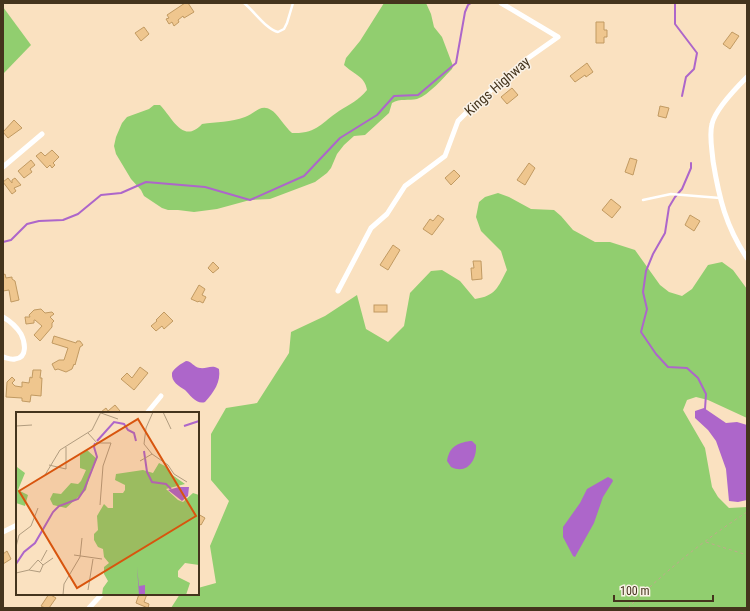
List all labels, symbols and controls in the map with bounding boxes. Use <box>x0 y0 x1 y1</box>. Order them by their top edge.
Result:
street label: Kings Highway <box>461 53 533 119</box>
inset map <box>16 412 199 595</box>
scale bar <box>614 577 713 603</box>
text: 100 m <box>620 584 650 598</box>

